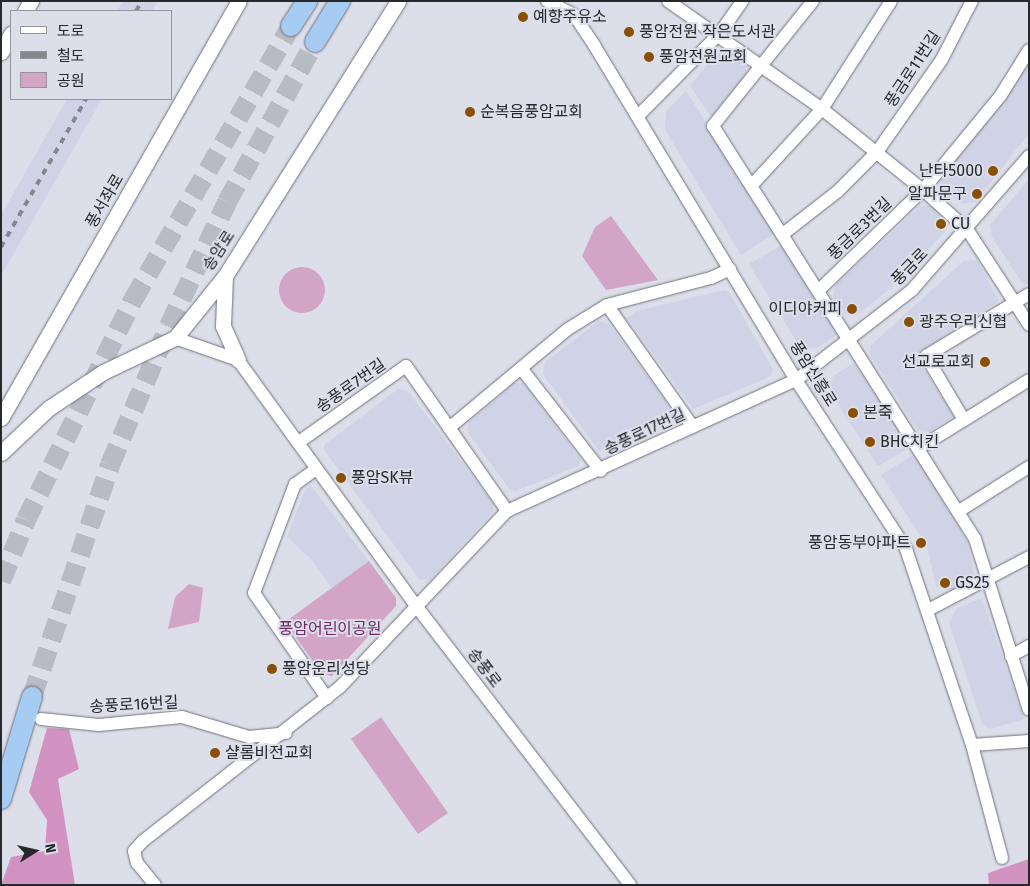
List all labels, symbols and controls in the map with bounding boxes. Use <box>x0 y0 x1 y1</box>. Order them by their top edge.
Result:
place label: 예향주유소 <box>533 7 607 27</box>
legend <box>10 10 172 100</box>
marker: 예향주유소 <box>517 11 529 23</box>
text: 도로 <box>57 22 85 40</box>
place label: 풍암전원 작은도서관 <box>639 22 776 42</box>
marker: 풍암전원 작은도서관 <box>623 26 635 38</box>
street label: 풍금로11번길 <box>881 27 945 111</box>
text: 철도 <box>57 47 85 65</box>
place label: 풍암전원교회 <box>659 47 747 67</box>
marker: 풍암전원교회 <box>643 51 655 63</box>
text: 공원 <box>57 72 85 90</box>
place label: 순복음풍암교회 <box>480 102 583 122</box>
marker: 순복음풍암교회 <box>464 106 476 118</box>
place label: 난타5000 <box>919 161 983 181</box>
marker: 난타5000 <box>987 165 999 177</box>
street label: 풍서좌로 <box>82 171 128 231</box>
place label: 알파문구 <box>908 184 967 204</box>
marker: 알파문구 <box>971 188 983 200</box>
street label: 풍금로3번길 <box>824 194 896 264</box>
place label: CU <box>951 214 970 234</box>
marker: CU <box>935 218 947 230</box>
street label: 송암로 <box>199 227 239 275</box>
street label: 풍금로 <box>888 244 932 290</box>
place label: 이디야커피 <box>768 299 842 319</box>
marker: 이디야커피 <box>846 303 858 315</box>
place label: 광주우리신협 <box>919 312 1007 332</box>
marker: 광주우리신협 <box>903 316 915 328</box>
street label: 풍암신흥로 <box>785 338 841 410</box>
place label: 선교로교회 <box>901 352 975 372</box>
street label: 송풍로7번길 <box>312 355 390 417</box>
marker: 선교로교회 <box>979 356 991 368</box>
place label: 본죽 <box>863 403 892 423</box>
street label: 송풍로17번길 <box>601 405 689 459</box>
marker: 본죽 <box>847 407 859 419</box>
place label: BHC치킨 <box>880 432 939 452</box>
marker: BHC치킨 <box>864 436 876 448</box>
place label: 풍암SK뷰 <box>351 468 413 488</box>
marker: 풍암SK뷰 <box>335 472 347 484</box>
place label: 풍암동부아파트 <box>808 533 911 553</box>
marker: 풍암동부아파트 <box>915 537 927 549</box>
place label: GS25 <box>955 573 990 593</box>
marker: GS25 <box>939 577 951 589</box>
park label: 풍암어린이공원 <box>278 619 382 639</box>
street label: 송풍로 <box>463 645 505 691</box>
place label: 풍암운리성당 <box>282 659 370 679</box>
marker: 풍암운리성당 <box>266 663 278 675</box>
street label: 송풍로16번길 <box>89 693 179 717</box>
place label: 샬롬비전교회 <box>225 743 313 763</box>
marker: 샬롬비전교회 <box>209 747 221 759</box>
north arrow <box>10 826 60 876</box>
text: N <box>41 842 59 854</box>

